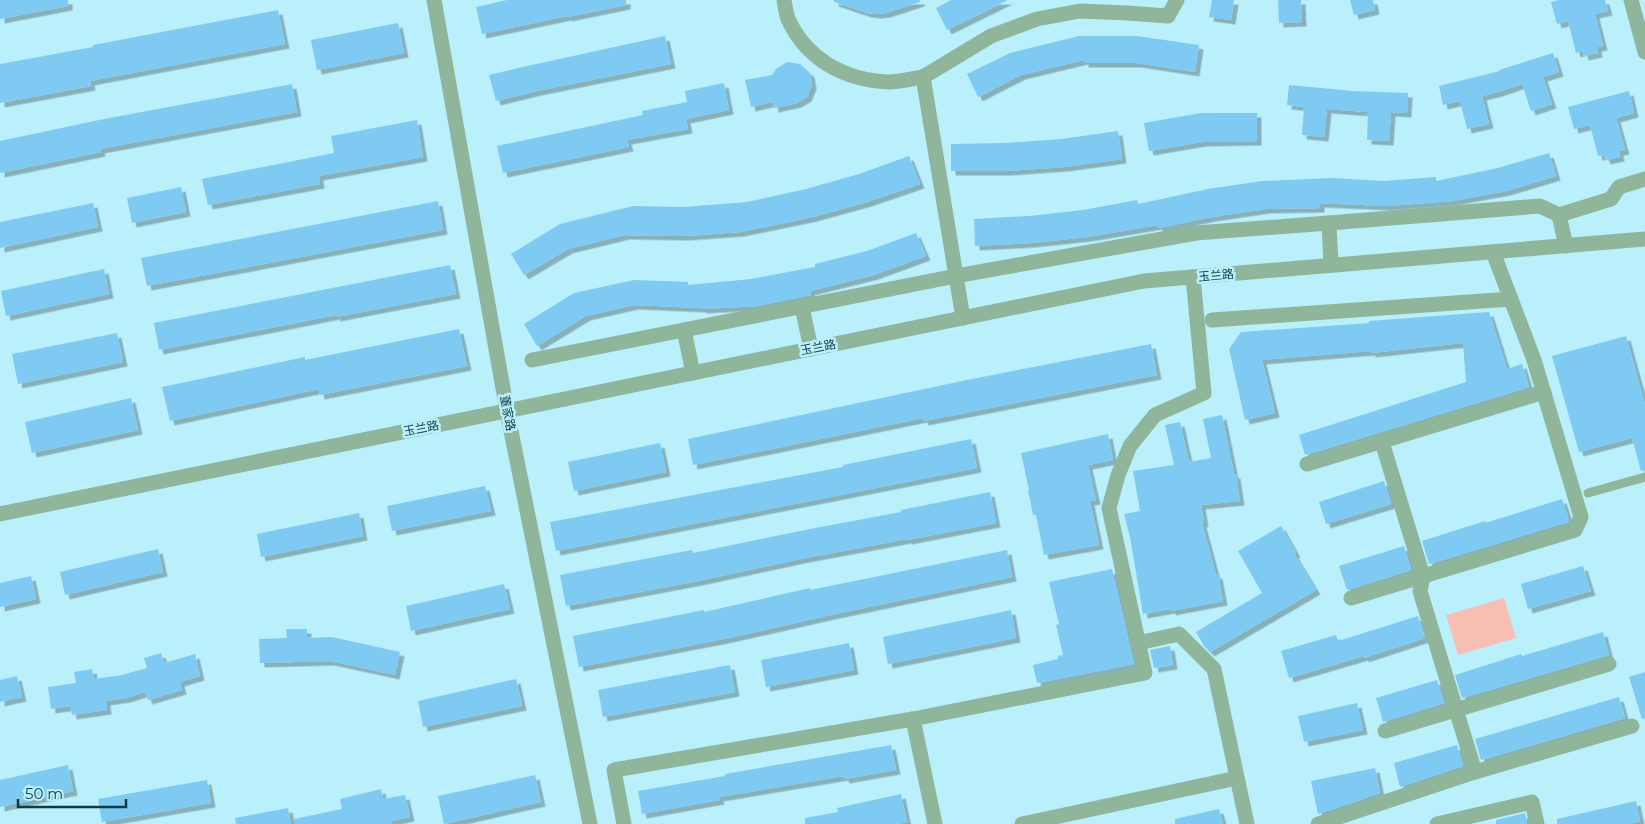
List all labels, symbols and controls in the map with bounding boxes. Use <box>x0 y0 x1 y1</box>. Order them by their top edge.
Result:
street label: 玉兰路 <box>1197 266 1235 284</box>
street label: 玉兰路 <box>799 336 837 358</box>
street label: 董家路 <box>497 394 519 432</box>
street label: 玉兰路 <box>402 417 440 439</box>
scale bar <box>18 776 125 808</box>
text: 50 m <box>25 784 63 803</box>

